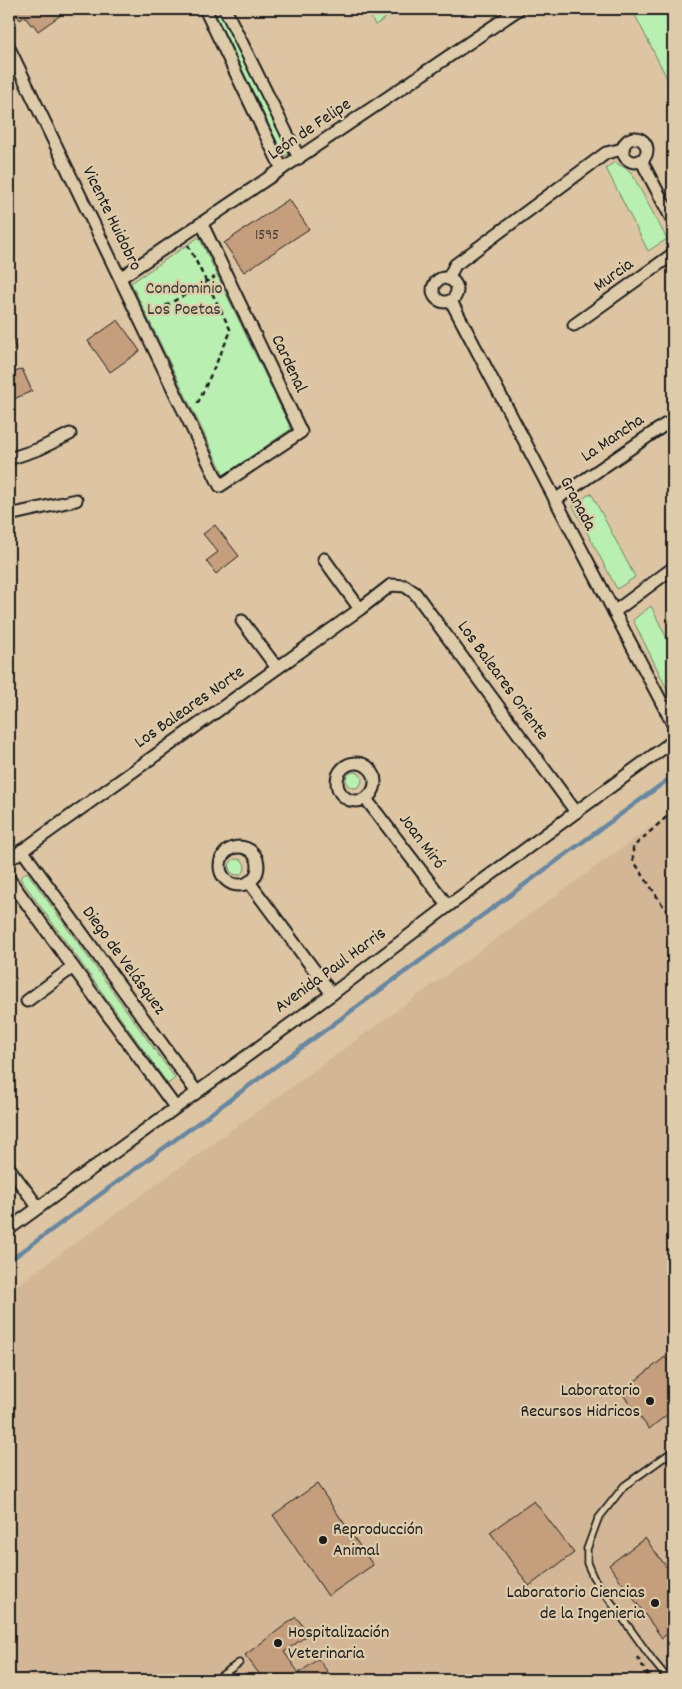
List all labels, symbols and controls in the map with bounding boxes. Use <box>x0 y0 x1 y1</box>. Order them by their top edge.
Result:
street label: León de Felipe <box>263 93 357 167</box>
street label: Vicente Huidobro <box>75 163 147 275</box>
house number: 1595 <box>255 225 279 247</box>
street label: Murcia <box>589 253 640 299</box>
park label: Condominio Los Poetas <box>146 277 222 323</box>
street label: Cardenal <box>264 331 313 398</box>
street label: La Mancha <box>577 408 650 469</box>
street label: Granada <box>552 473 602 536</box>
street label: Los Baleares Oriente <box>450 616 554 746</box>
street label: Los Baleares Norte <box>130 661 250 755</box>
street label: Joan Miró <box>392 809 450 875</box>
street label: Diego de Velásquez <box>75 901 171 1021</box>
street label: Avenida Paul Harris <box>270 922 392 1020</box>
place label: Laboratorio Recursos Hidricos <box>521 1379 640 1425</box>
marker: Laboratorio Recursos Hidricos <box>644 1395 656 1407</box>
place label: Reproducción Animal <box>333 1518 423 1564</box>
marker: Reproducción Animal <box>317 1534 329 1546</box>
place label: Laboratorio Ciencias de la Ingenieria <box>507 1581 646 1627</box>
marker: Laboratorio Ciencias de la Ingenieria <box>649 1597 661 1609</box>
place label: Hospitalización Veterinaria <box>288 1621 389 1667</box>
marker: Hospitalización Veterinaria <box>272 1637 284 1649</box>

